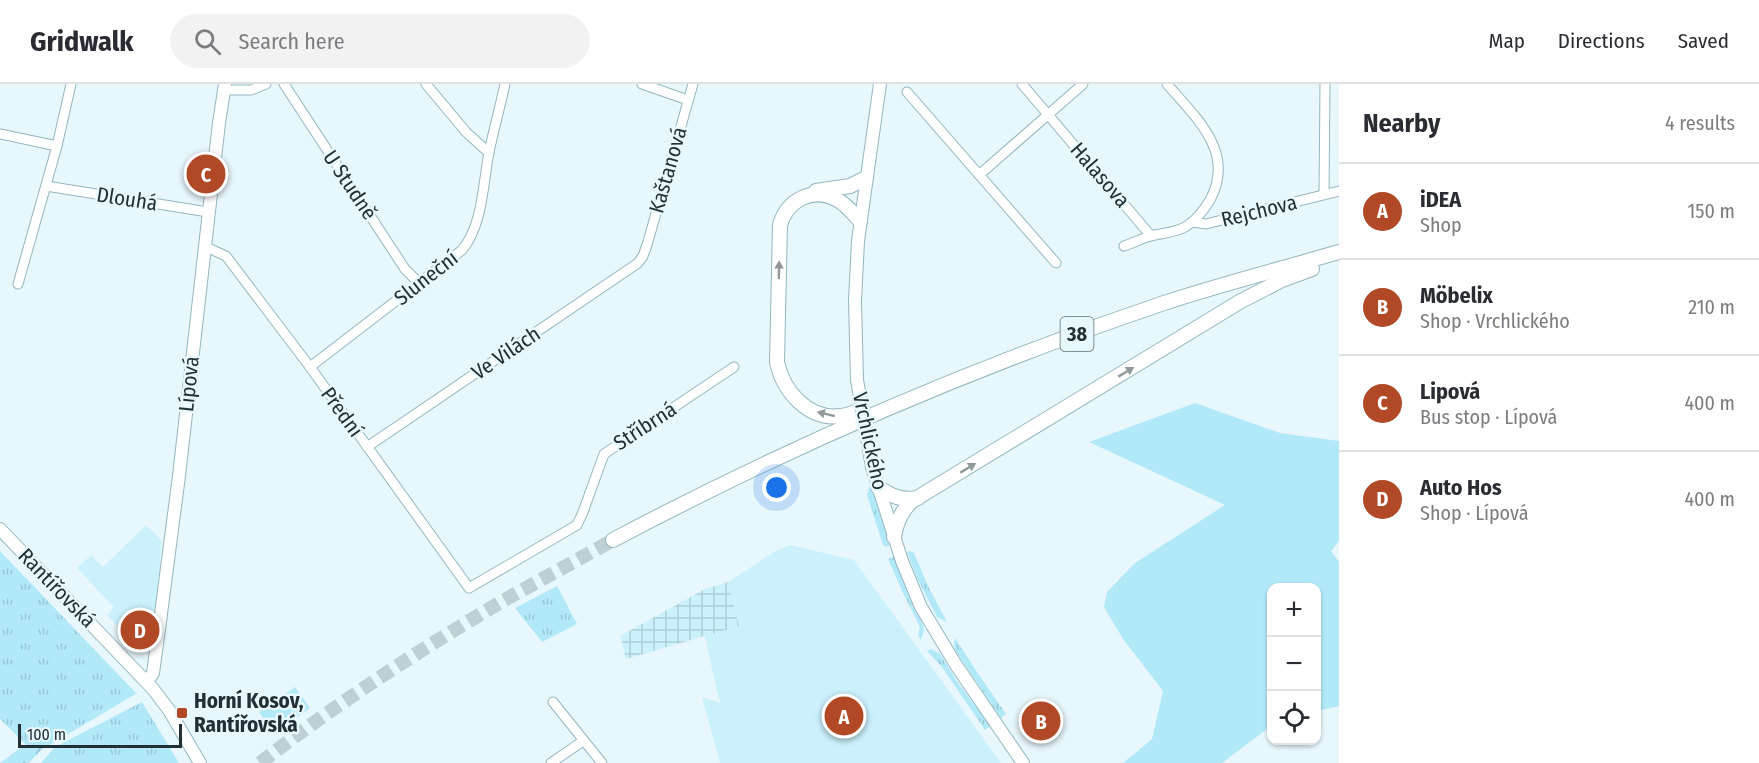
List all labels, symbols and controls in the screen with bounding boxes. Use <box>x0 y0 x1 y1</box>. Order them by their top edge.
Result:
search box <box>170 14 590 68</box>
text: Gridwalk <box>30 25 134 58</box>
icon: search <box>191 25 224 58</box>
text: Search here <box>239 28 345 55</box>
text: Map <box>1488 28 1525 54</box>
text: Directions <box>1558 28 1645 54</box>
text: Saved <box>1678 28 1729 54</box>
text: Nearby <box>1363 108 1440 139</box>
text: 4 results <box>1665 111 1735 135</box>
street label: Kaštanová <box>643 124 693 216</box>
street label: Halasova <box>1065 137 1135 213</box>
street label: U Studně <box>317 145 383 225</box>
pin: C <box>186 152 226 196</box>
street label: Dlouhá <box>95 181 159 217</box>
text: iDEA <box>1420 186 1461 213</box>
street label: Rejchova <box>1218 189 1300 233</box>
text: A <box>1377 199 1388 223</box>
text: 150 m <box>1688 199 1735 223</box>
text: Shop <box>1420 213 1462 237</box>
street label: Sluneční <box>389 245 463 311</box>
one-way arrow <box>774 260 784 279</box>
text: Möbelix <box>1420 282 1493 309</box>
text: B <box>1377 295 1388 319</box>
text: 210 m <box>1688 295 1735 319</box>
text: Shop · Vrchlického <box>1420 309 1570 333</box>
road number: 38 <box>1060 317 1094 351</box>
street label: Ve Vilách <box>467 321 545 385</box>
street label: Lípová <box>173 355 205 413</box>
one-way arrow <box>1118 366 1134 377</box>
text: Lipová <box>1420 378 1480 405</box>
street label: Přední <box>315 382 369 442</box>
street label: Vrchlického <box>847 390 893 492</box>
text: C <box>1377 391 1388 415</box>
text: 400 m <box>1684 391 1735 415</box>
street label: Stříbrná <box>609 396 681 456</box>
text: Bus stop · Lípová <box>1420 405 1557 429</box>
one-way arrow <box>817 409 835 419</box>
one-way arrow <box>960 462 976 473</box>
your location <box>762 473 791 502</box>
text: Auto Hos <box>1420 474 1502 501</box>
text: D <box>1377 487 1388 511</box>
text: 400 m <box>1684 487 1735 511</box>
text: Shop · Lípová <box>1420 501 1528 525</box>
street label: Rantířovská <box>13 543 101 633</box>
map controls <box>1267 583 1321 745</box>
button: + <box>1267 583 1321 637</box>
pin: D <box>120 608 160 652</box>
button: − <box>1267 637 1321 691</box>
place label: Horní Kosov, Rantířovská <box>194 688 304 738</box>
button: locate <box>1267 691 1321 745</box>
pin: A <box>824 694 864 738</box>
pin: B <box>1022 698 1060 744</box>
marker: Horní Kosov, Rantířovská <box>175 706 189 720</box>
scale bar <box>18 721 182 748</box>
text: 100 m <box>27 725 66 744</box>

